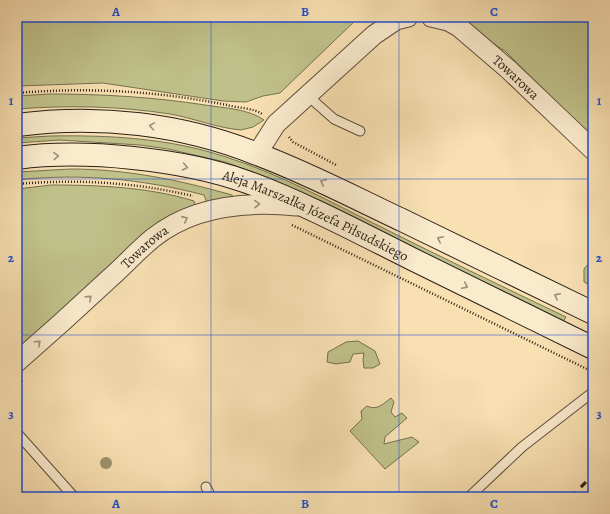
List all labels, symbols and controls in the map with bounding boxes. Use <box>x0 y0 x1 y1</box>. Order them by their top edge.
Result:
text: A <box>111 3 121 20</box>
text: B <box>301 3 309 20</box>
text: C <box>490 3 498 20</box>
street label: Towarowa <box>489 50 544 104</box>
text: 1 <box>9 92 14 109</box>
text: 1 <box>597 92 602 109</box>
one-way arrow <box>149 123 155 131</box>
one-way arrow <box>53 152 59 160</box>
one-way arrow <box>182 163 188 171</box>
street label: Aleja Marszałka Józefa Piłsudskiego <box>219 165 412 265</box>
one-way arrow <box>320 179 328 187</box>
one-way arrow <box>254 200 260 208</box>
one-way arrow <box>180 216 188 224</box>
street label: Towarowa <box>116 220 172 273</box>
one-way arrow <box>437 236 445 244</box>
text: 2 <box>8 249 15 266</box>
text: 2 <box>596 249 603 266</box>
one-way arrow <box>461 281 469 288</box>
one-way arrow <box>554 293 561 301</box>
one-way arrow <box>84 296 91 303</box>
one-way arrow <box>34 341 41 348</box>
text: 3 <box>8 405 14 422</box>
text: 3 <box>596 405 602 422</box>
text: A <box>111 495 121 512</box>
text: B <box>301 495 309 512</box>
text: C <box>490 495 498 512</box>

